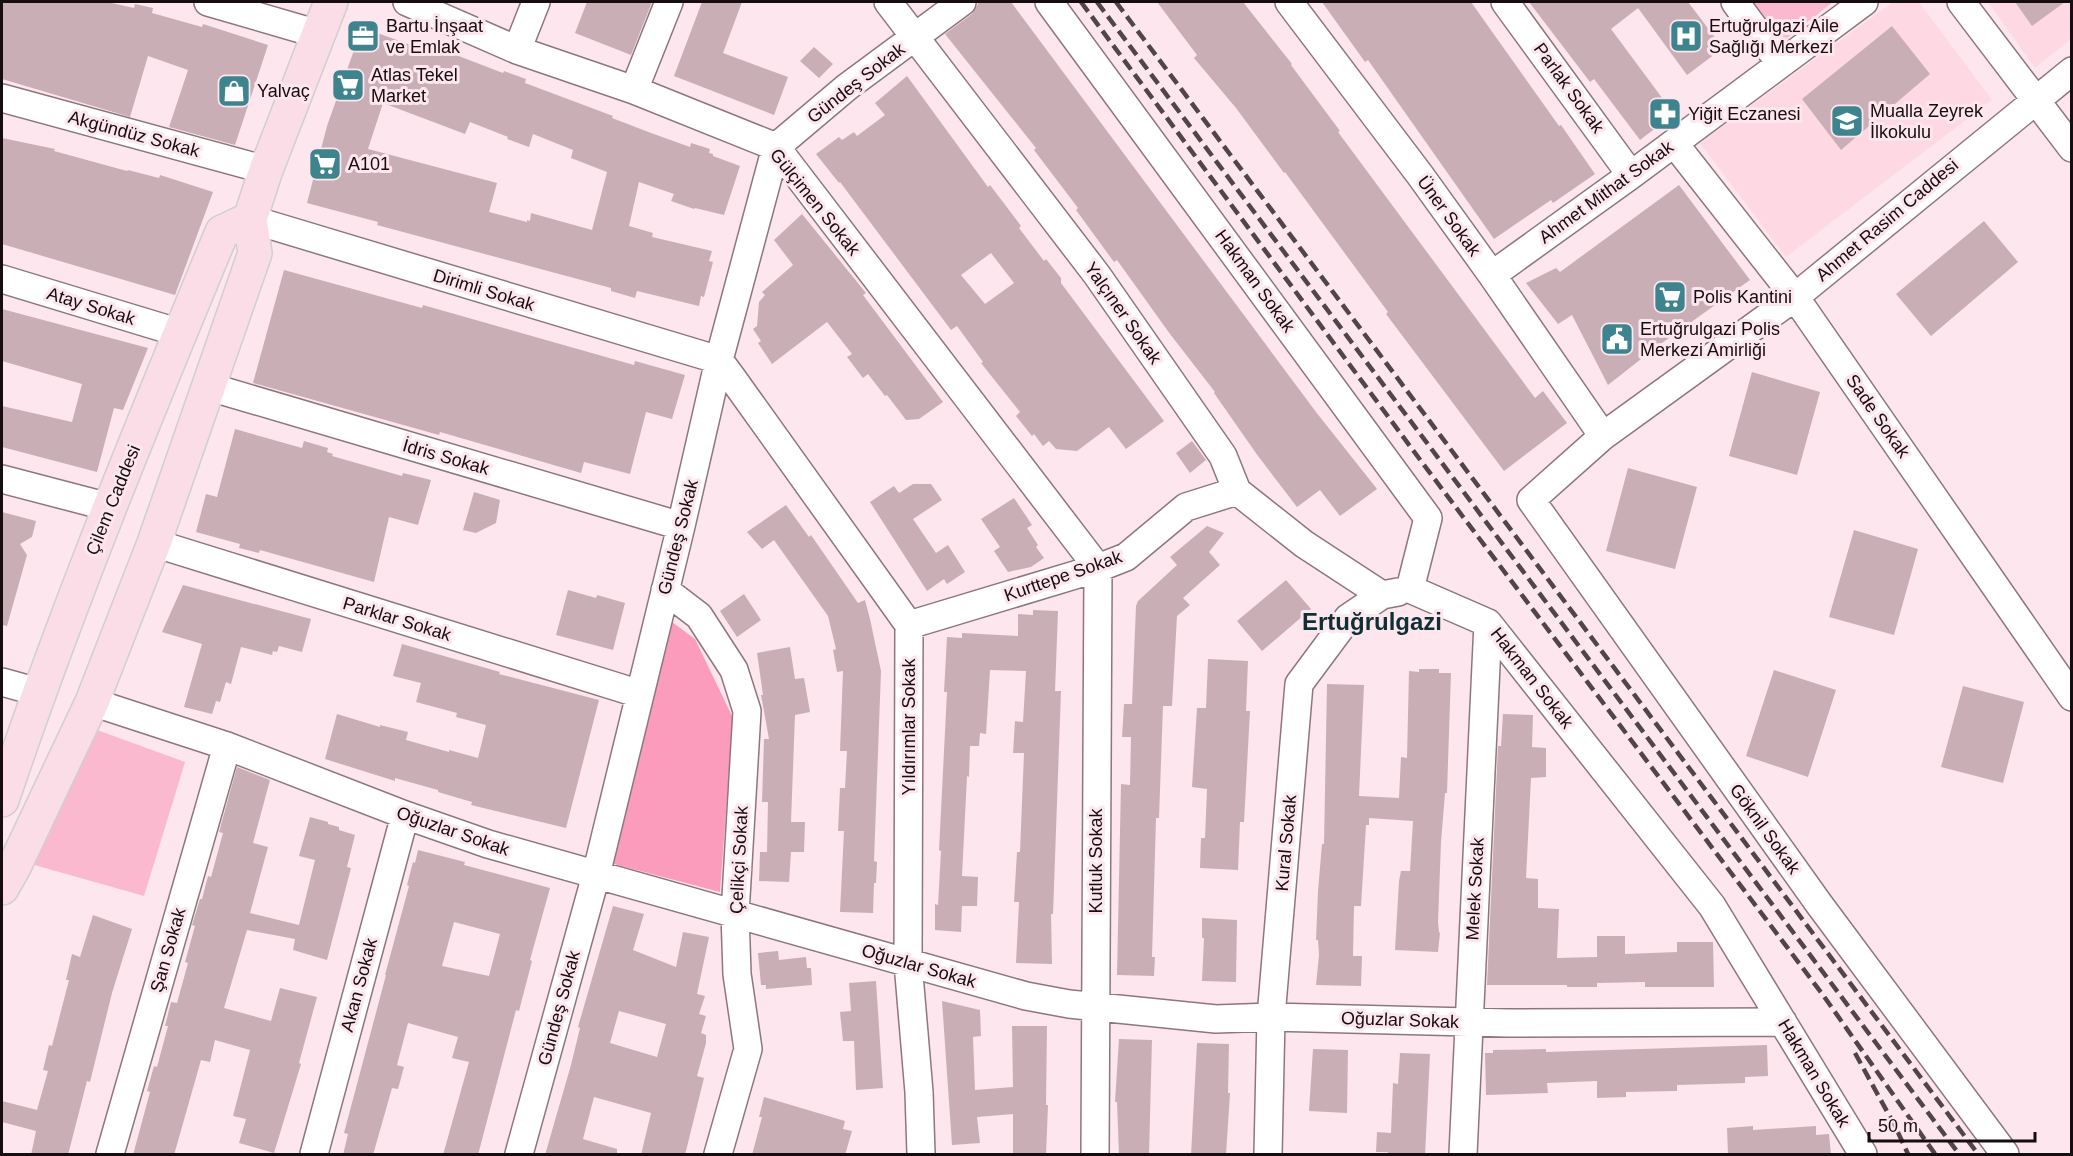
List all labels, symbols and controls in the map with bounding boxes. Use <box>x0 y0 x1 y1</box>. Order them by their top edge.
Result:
place label: Bartu İnşaat ve Emlak <box>386 16 483 57</box>
place label: Ertuğrulgazi Aile Sağlığı Merkezi <box>1709 16 1839 57</box>
office icon: Bartu İnşaat ve Emlak <box>345 18 381 54</box>
hospital icon: Ertuğrulgazi Aile Sağlığı Merkezi <box>1668 18 1704 54</box>
street label: Gündeş Sokak <box>803 38 909 127</box>
street label: Parlak Sokak <box>1530 39 1609 138</box>
place label: Atlas Tekel Market <box>371 65 458 106</box>
supermarket icon: Atlas Tekel Market <box>330 67 366 103</box>
shop icon: Yalvaç <box>216 73 252 109</box>
place label: Yalvaç <box>257 81 310 101</box>
pharmacy icon: Yiğit Eczanesi <box>1647 96 1683 132</box>
place label: Mualla Zeyrek İlkokulu <box>1870 101 1984 142</box>
school or university icon: Mualla Zeyrek İlkokulu <box>1829 103 1865 139</box>
place label: Yiğit Eczanesi <box>1688 104 1800 124</box>
street label: Akgündüz Sokak <box>66 107 203 161</box>
street label: Ahmet Mithat Sokak <box>1535 136 1678 247</box>
street label: Gülçimen Sokak <box>766 145 865 260</box>
supermarket icon: A101 <box>307 146 343 182</box>
place label: A101 <box>348 154 390 174</box>
street label: Ahmet Rasim Caddesi <box>1812 155 1962 285</box>
street label: Üner Sokak <box>1413 172 1485 261</box>
street label: Hakman Sokak <box>1211 226 1300 337</box>
street label: Yalçıner Sokak <box>1080 258 1166 369</box>
street label: Dirimli Sokak <box>431 265 538 315</box>
supermarket icon: Polis Kantini <box>1652 279 1688 315</box>
street label: Atay Sokak <box>45 283 138 329</box>
place label: Polis Kantini <box>1693 287 1792 307</box>
place label: Ertuğrulgazi Polis Merkezi Amirliği <box>1640 319 1780 360</box>
public building icon: Ertuğrulgazi Polis Merkezi Amirliği <box>1599 321 1635 357</box>
street label: Sade Sokak <box>1842 371 1915 462</box>
street label: İdris Sokak <box>400 435 493 479</box>
street label: Çilem Caddesi <box>82 442 144 558</box>
street label: Gündeş Sokak <box>654 476 702 597</box>
street label: Kurttepe Sokak <box>1002 546 1125 605</box>
street label: Parklar Sokak <box>341 593 454 645</box>
district label: Ertuğrulgazi <box>1302 608 1442 635</box>
street label: Hakman Sokak <box>1487 624 1578 733</box>
street label: Yıldırımlar Sokak <box>899 657 919 796</box>
street label: Göknil Sokak <box>1726 780 1805 879</box>
street label: Kural Sokak <box>1272 793 1300 892</box>
street label: Oğuzlar Sokak <box>394 802 513 860</box>
street label: Çelikçi Sokak <box>726 805 752 914</box>
street label: Kutluk Sokak <box>1086 807 1106 914</box>
street label: Melek Sokak <box>1462 836 1488 941</box>
street label: Şan Sokak <box>146 904 190 995</box>
street label: Akan Sokak <box>337 935 381 1034</box>
street label: Oğuzlar Sokak <box>859 940 979 992</box>
street label: Gündeş Sokak <box>534 947 584 1068</box>
street label: Oğuzlar Sokak <box>1341 1008 1460 1032</box>
street label: Hakman Sokak <box>1774 1016 1855 1131</box>
scale bar <box>1869 1105 2036 1143</box>
text: 50 m <box>1878 1116 1918 1136</box>

